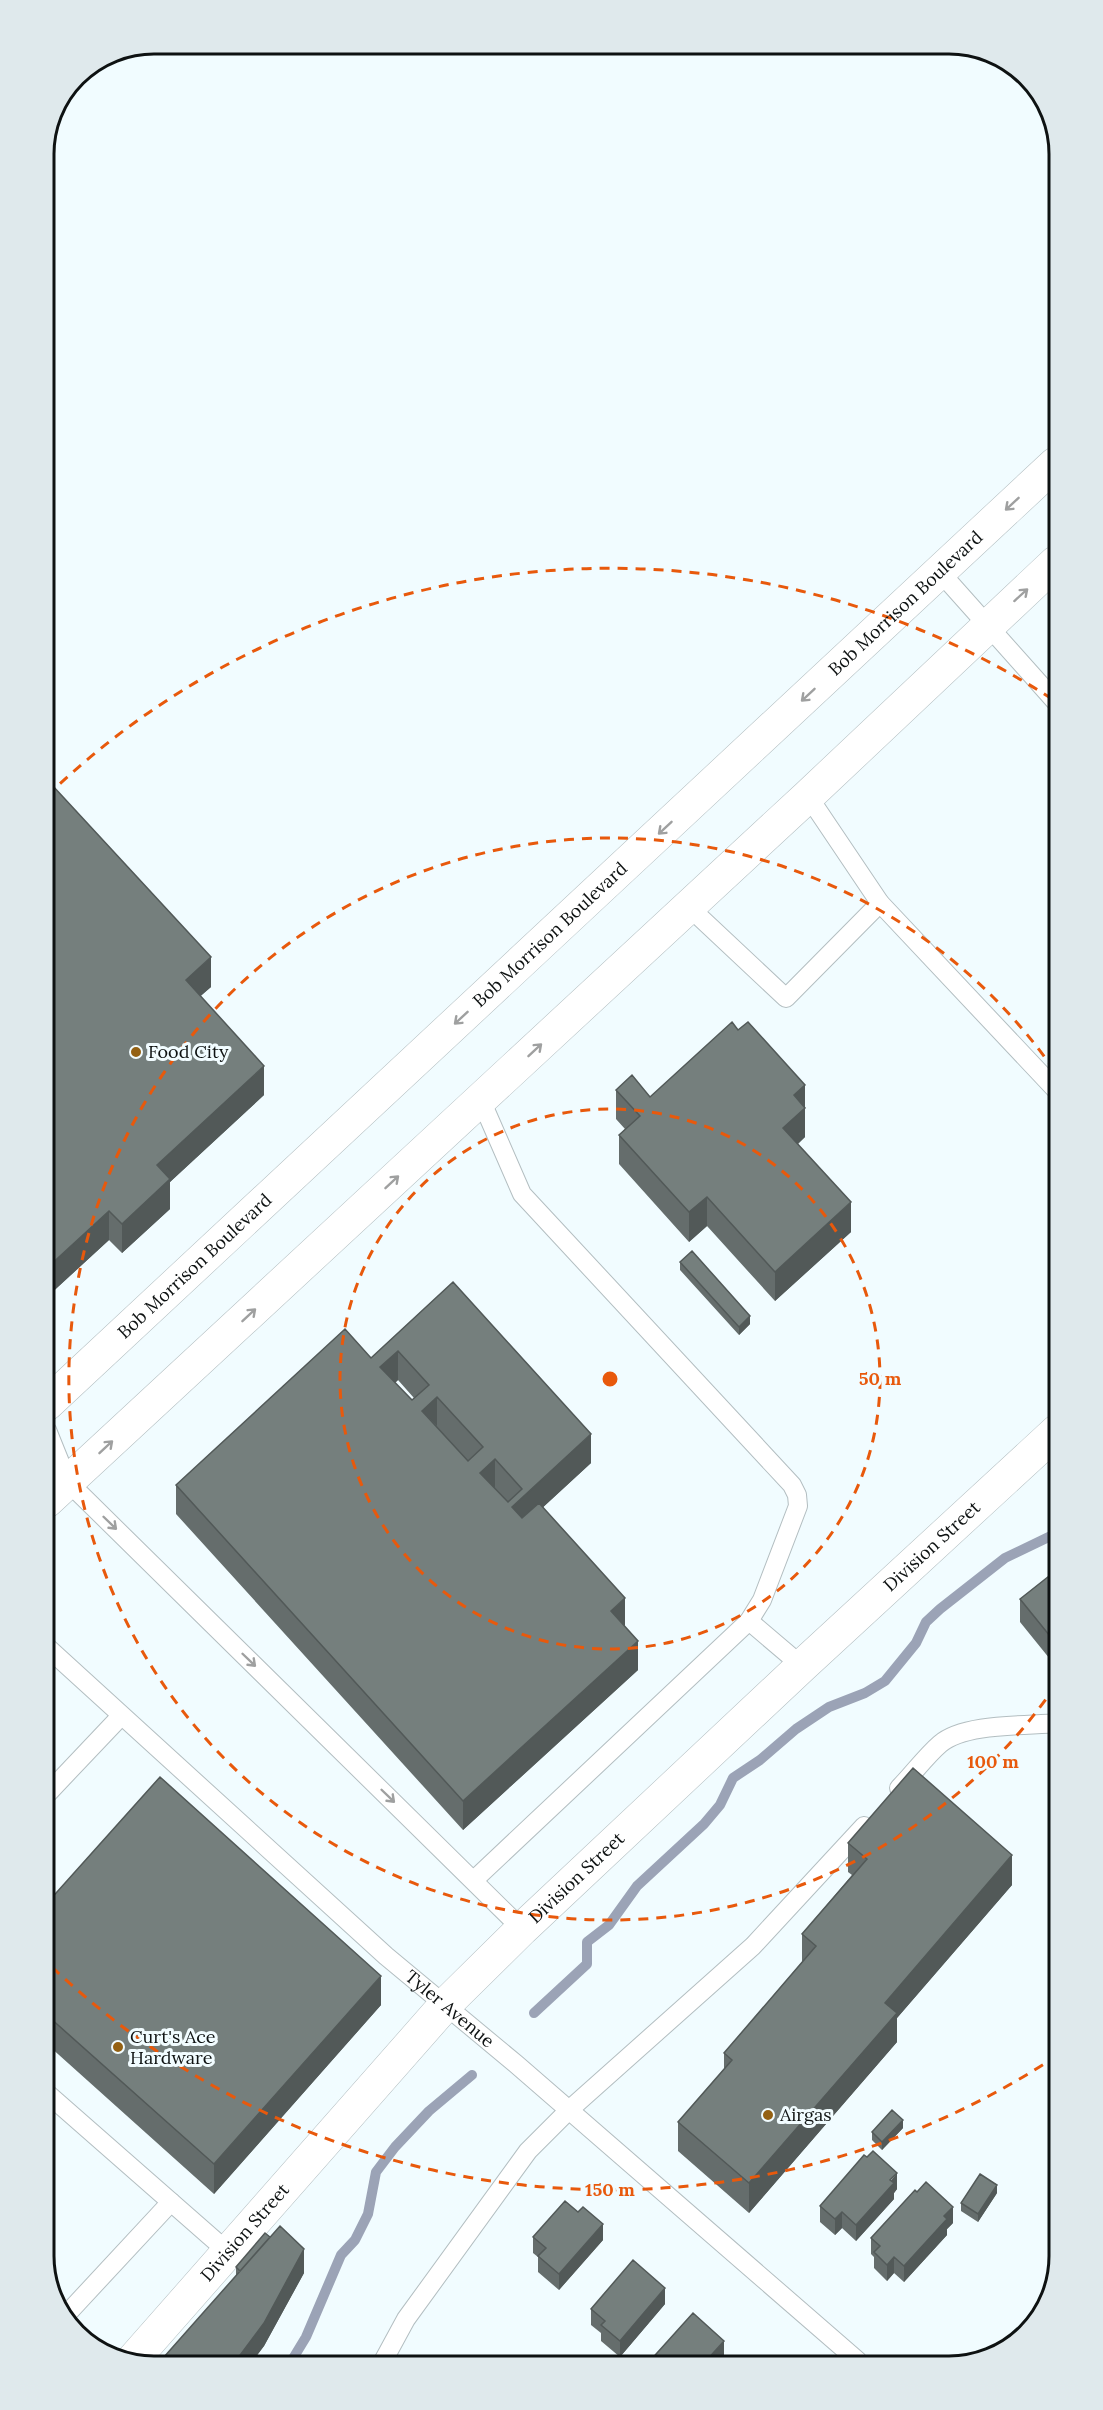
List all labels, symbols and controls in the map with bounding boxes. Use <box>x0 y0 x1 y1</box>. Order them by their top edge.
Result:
one-way arrow <box>1005 497 1020 511</box>
street label: Bob Morrison Boulevard <box>823 525 987 681</box>
one-way arrow <box>1013 588 1028 602</box>
one-way arrow <box>801 688 816 702</box>
one-way arrow <box>658 820 673 835</box>
street label: Bob Morrison Boulevard <box>468 857 632 1012</box>
one-way arrow <box>454 1011 469 1025</box>
place label: Food City <box>148 1040 229 1063</box>
one-way arrow <box>527 1043 542 1057</box>
marker: Food City <box>129 1045 143 1059</box>
one-way arrow <box>384 1176 399 1190</box>
street label: Bob Morrison Boulevard <box>112 1188 277 1343</box>
one-way arrow <box>241 1308 256 1322</box>
text: 50 m <box>859 1367 902 1390</box>
centre of rings <box>600 1369 620 1389</box>
one-way arrow <box>98 1440 113 1455</box>
street label: Division Street <box>878 1496 985 1596</box>
one-way arrow <box>102 1516 117 1531</box>
one-way arrow <box>241 1652 256 1667</box>
text: 100 m <box>967 1750 1019 1773</box>
one-way arrow <box>381 1789 396 1804</box>
street label: Division Street <box>523 1827 629 1928</box>
street label: Tyler Avenue <box>401 1965 500 2052</box>
place label: Curt's Ace Hardware <box>130 2025 216 2069</box>
marker: Curt's Ace Hardware <box>111 2040 125 2054</box>
place label: Airgas <box>779 2103 832 2126</box>
marker: Airgas <box>761 2108 775 2122</box>
street label: Division Street <box>195 2178 294 2286</box>
text: 150 m <box>585 2178 635 2201</box>

